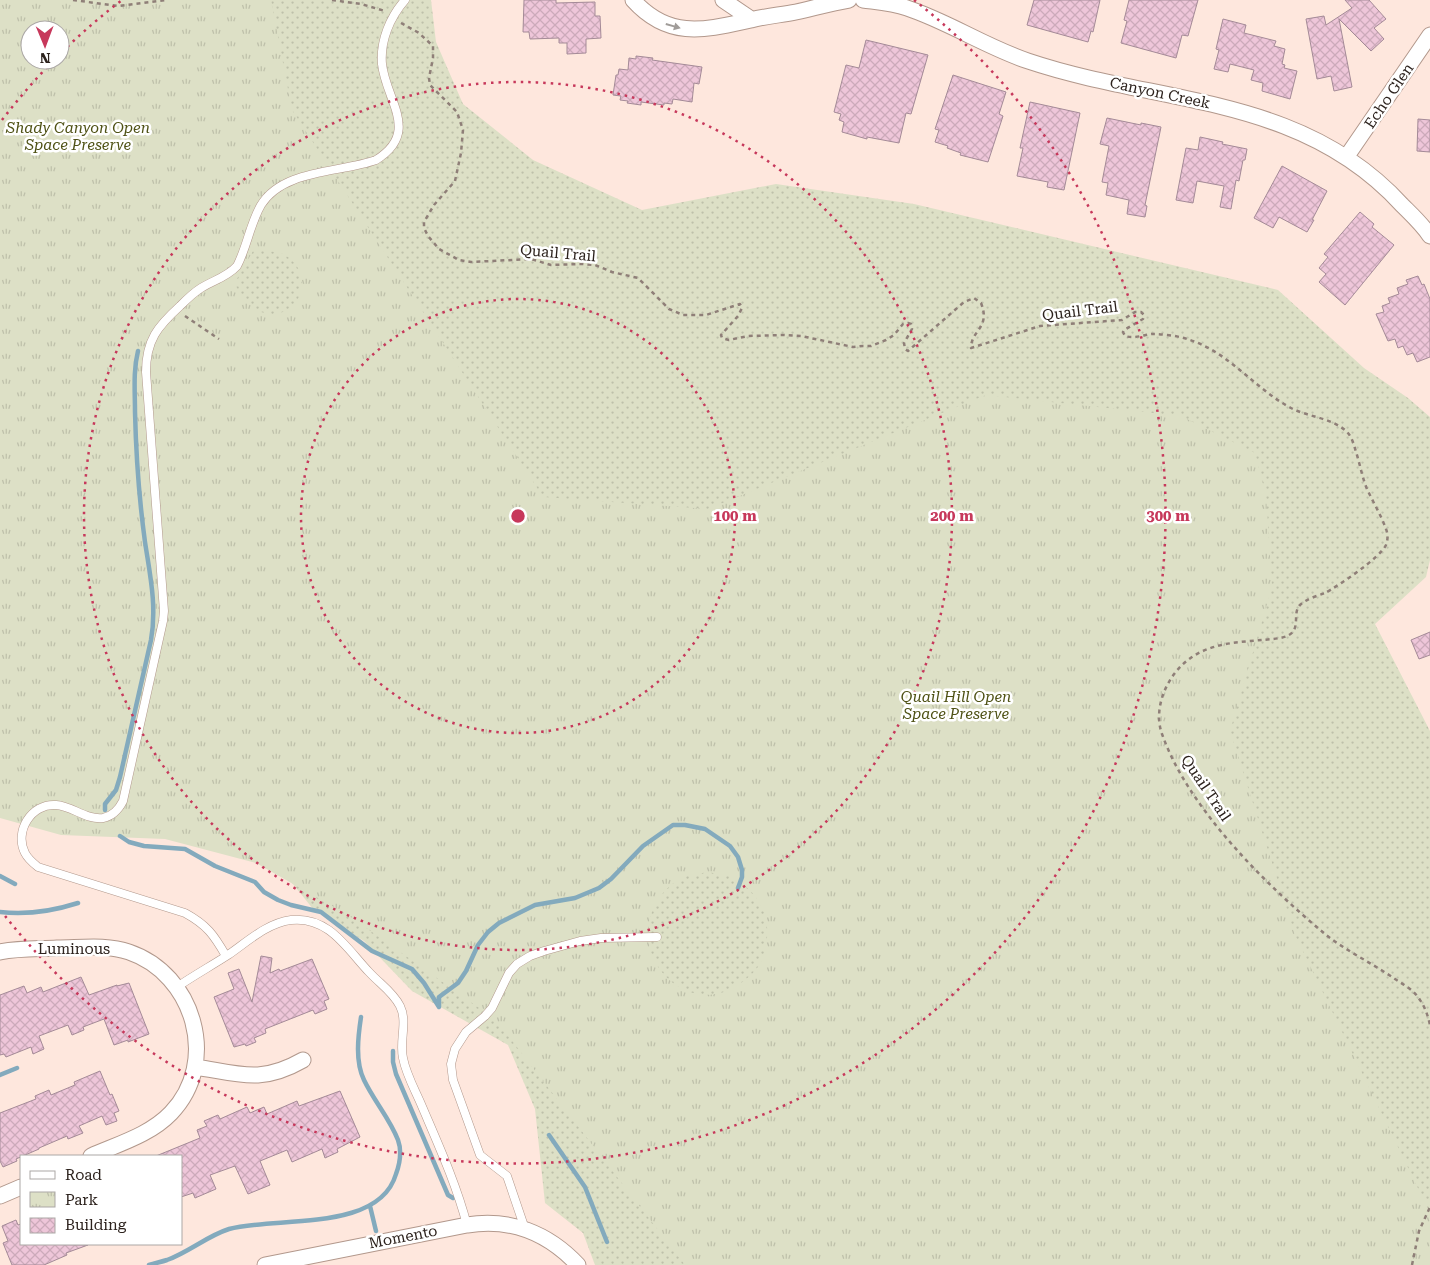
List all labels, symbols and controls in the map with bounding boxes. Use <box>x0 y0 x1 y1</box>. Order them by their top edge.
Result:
north arrow <box>20 20 70 70</box>
one-way arrow <box>666 22 681 30</box>
text: N <box>39 50 51 66</box>
street label: Echo Glen <box>1361 60 1418 132</box>
street label: Canyon Creek <box>1108 74 1212 113</box>
park label: Shady Canyon Open Space Preserve <box>5 119 150 154</box>
street label: Quail Trail <box>519 241 597 265</box>
street label: Quail Trail <box>1041 297 1119 325</box>
centre of rings <box>509 507 527 525</box>
text: 100 m <box>713 507 757 525</box>
text: 200 m <box>930 507 974 525</box>
text: 300 m <box>1146 507 1190 525</box>
park label: Quail Hill Open Space Preserve <box>901 688 1011 723</box>
street label: Quail Trail <box>1177 751 1235 825</box>
street label: Luminous <box>38 940 110 958</box>
legend <box>20 1155 182 1245</box>
text: Road <box>65 1166 102 1184</box>
text: Park <box>65 1191 99 1209</box>
text: Building <box>65 1216 127 1234</box>
street label: Momento <box>367 1222 439 1252</box>

